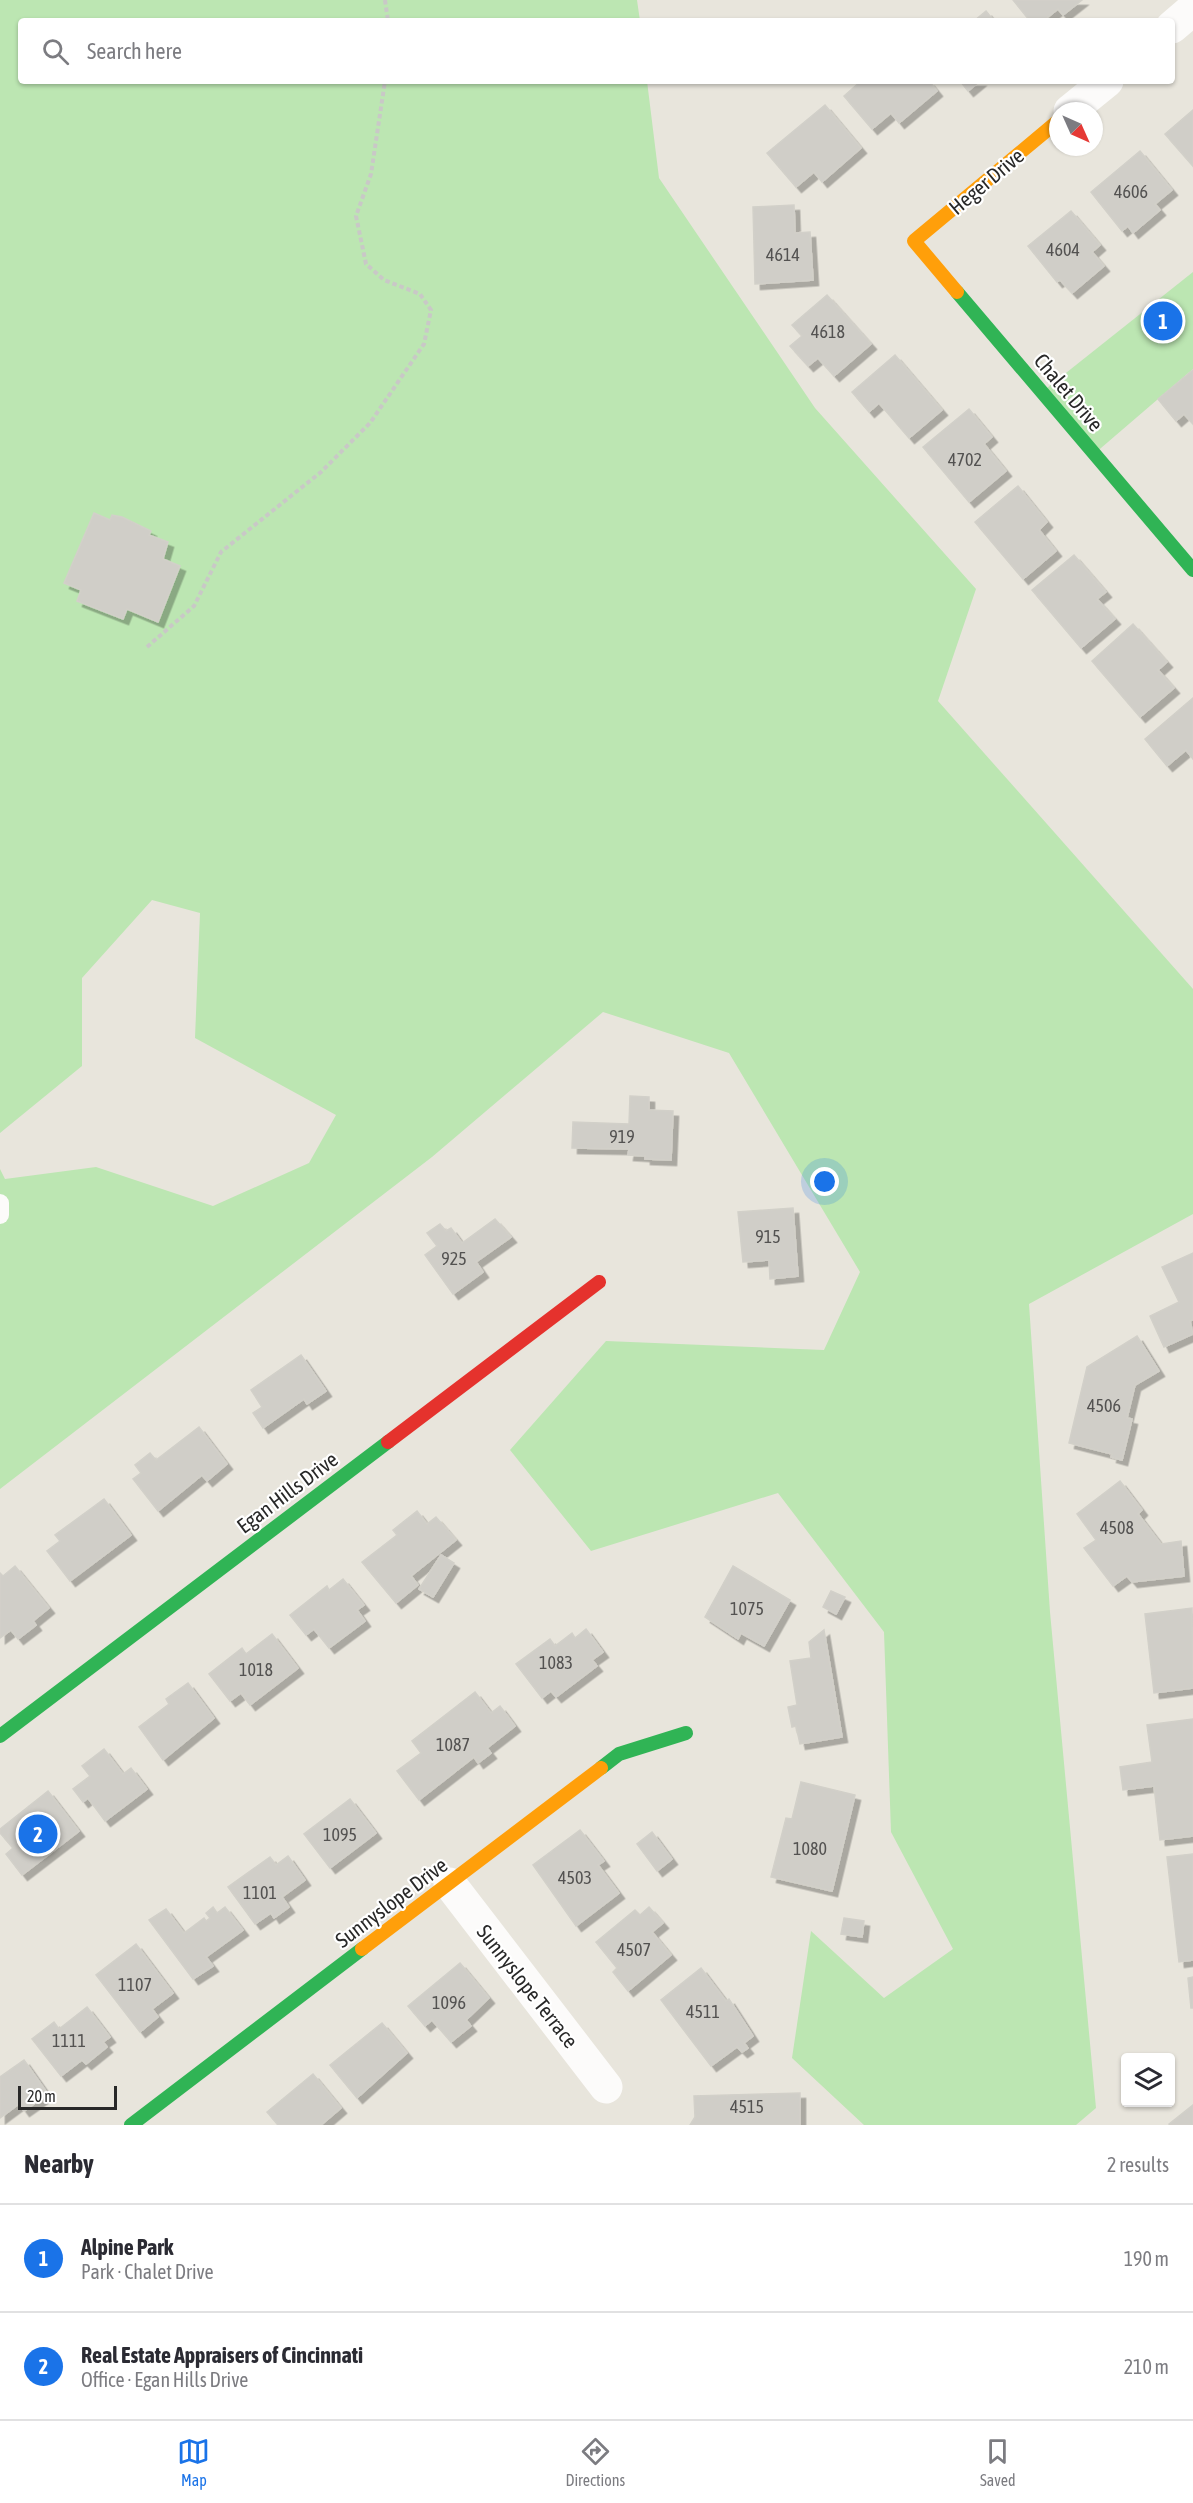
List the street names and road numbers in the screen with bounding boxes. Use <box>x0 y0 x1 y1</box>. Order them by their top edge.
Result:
street label: Heger Drive <box>944 143 1028 219</box>
street label: Chalet Drive <box>1030 348 1108 436</box>
street label: Egan Hills Drive <box>232 1446 342 1538</box>
street label: Sunnyslope Drive <box>330 1852 452 1952</box>
street label: Sunnyslope Terrace <box>473 1920 583 2052</box>

